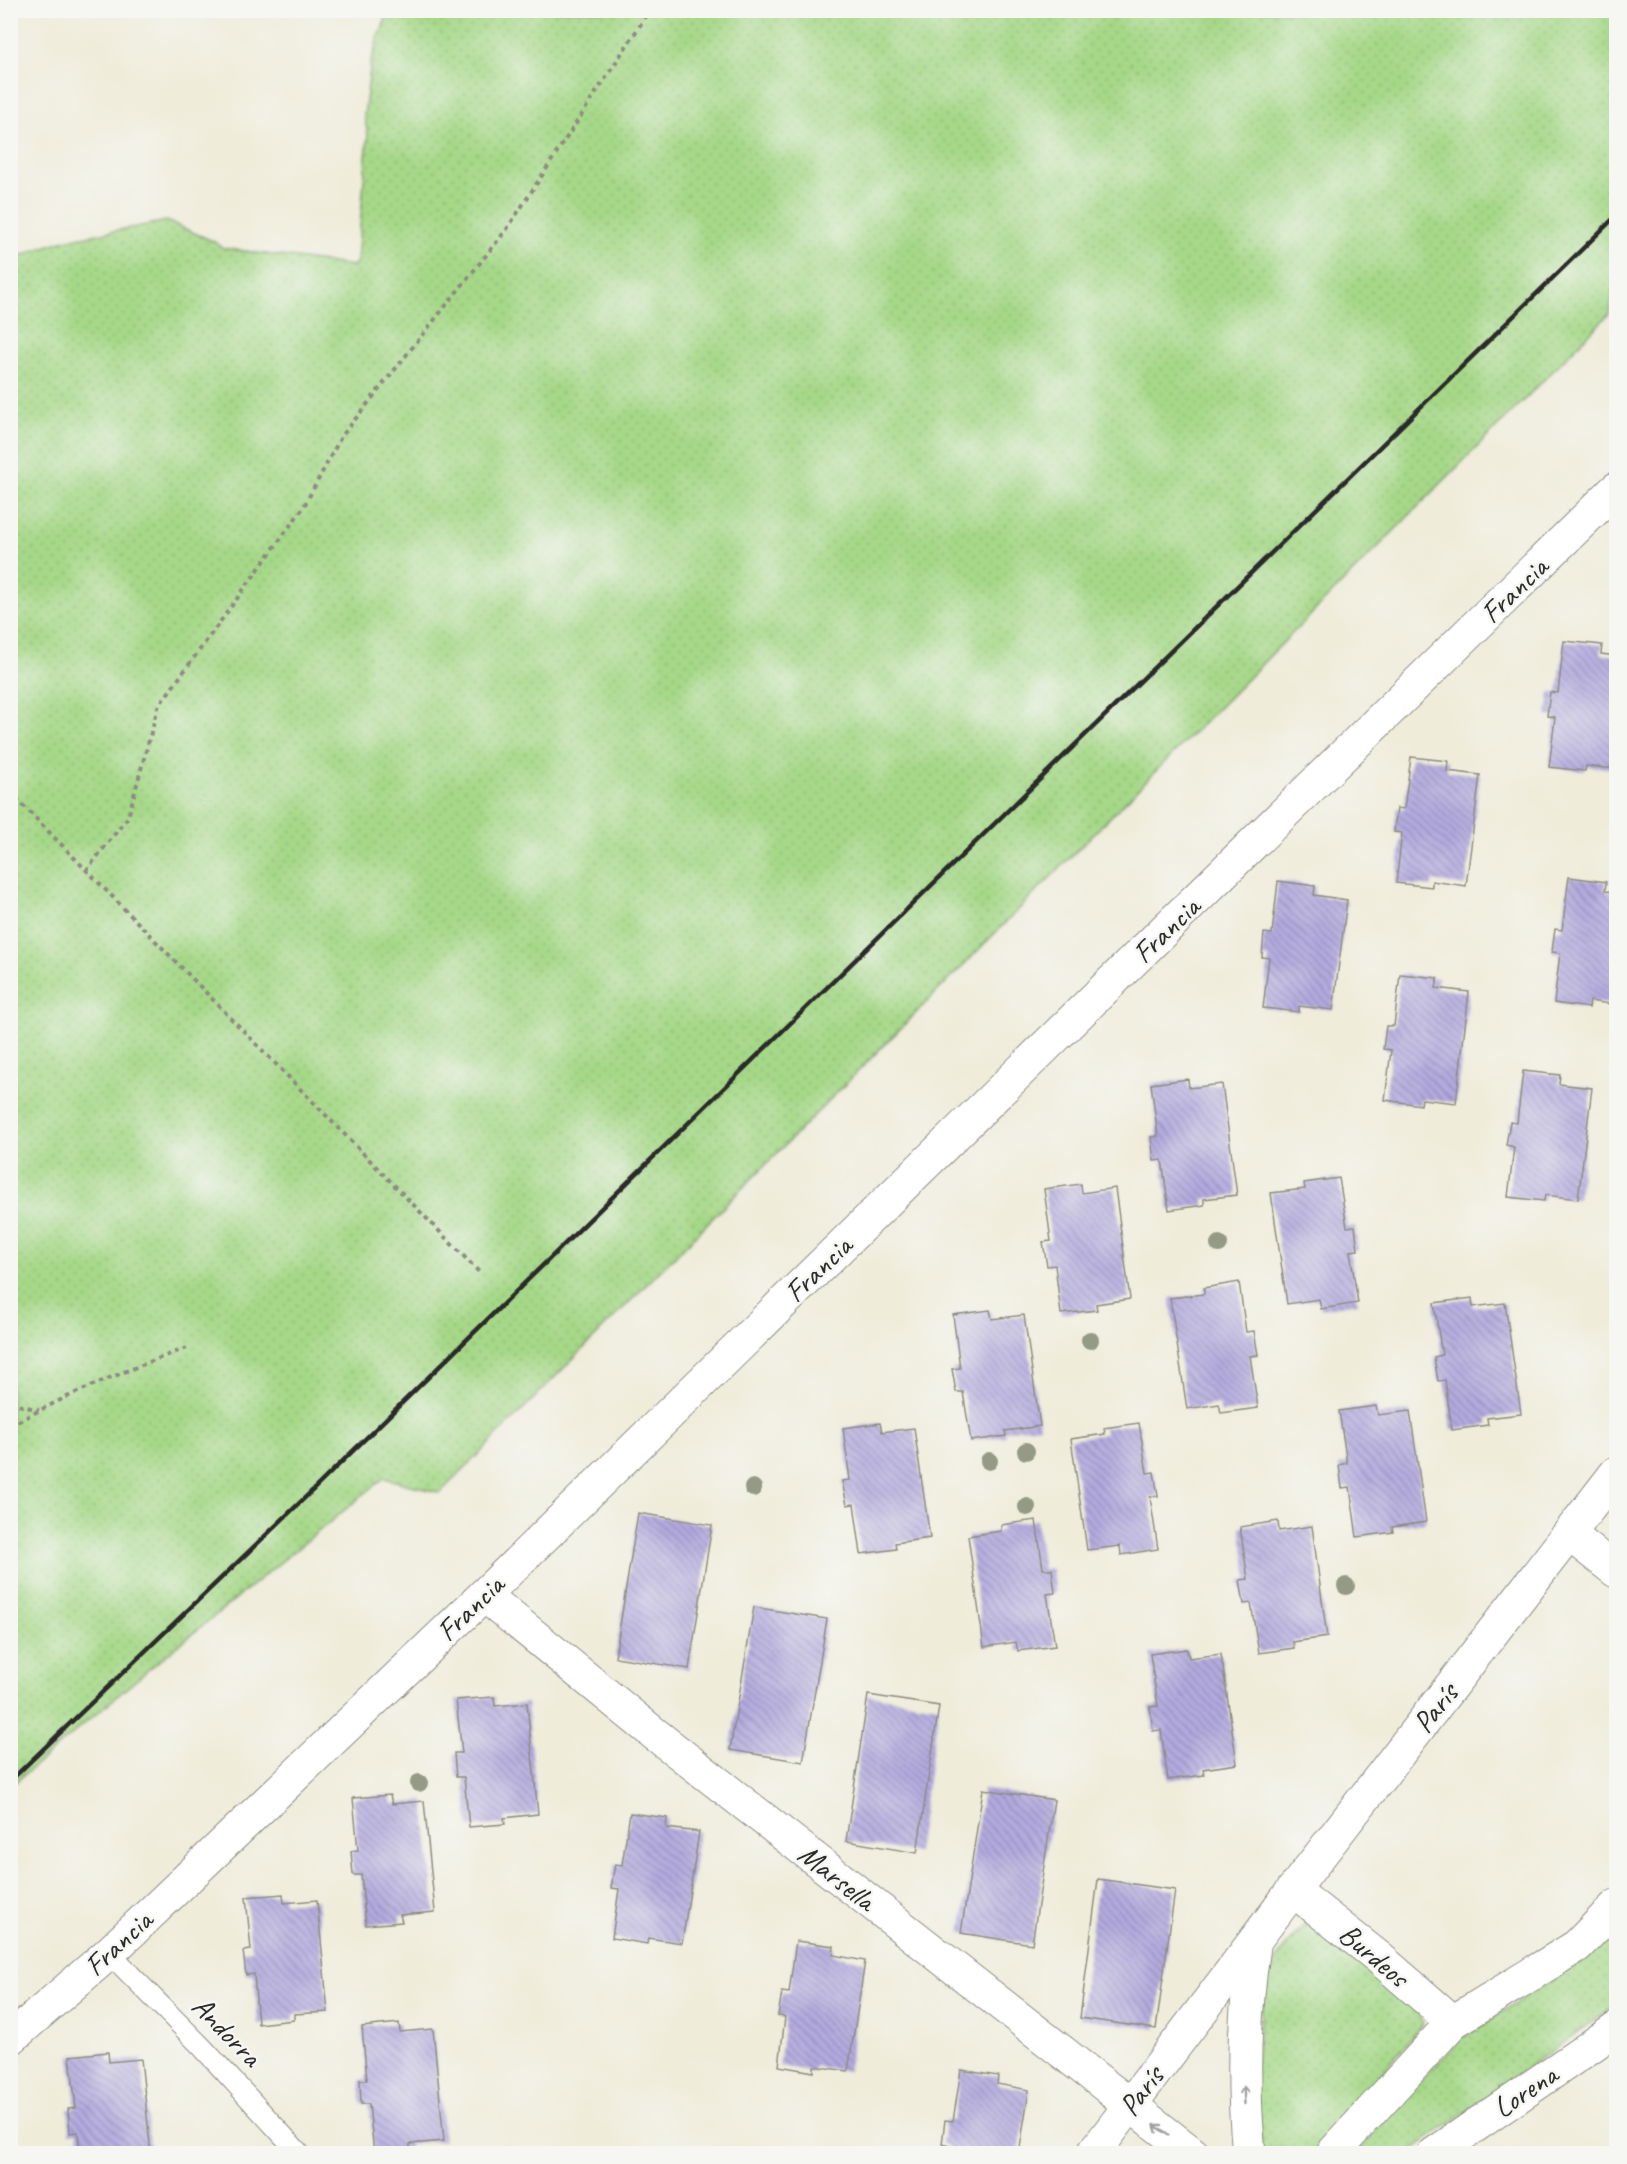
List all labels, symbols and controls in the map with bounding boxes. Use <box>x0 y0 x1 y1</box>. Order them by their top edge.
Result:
street label: Francia <box>1472 547 1558 631</box>
street label: Francia <box>1124 887 1210 971</box>
street label: Francia <box>776 1226 862 1310</box>
street label: Francia <box>428 1565 514 1649</box>
street label: París <box>1404 1673 1468 1740</box>
street label: Marsella <box>791 1835 885 1921</box>
street label: Francia <box>76 1900 162 1984</box>
street label: Burdeos <box>1331 1915 1419 1997</box>
street label: Andorra <box>184 1987 271 2076</box>
street label: Lorena <box>1485 2054 1567 2126</box>
street label: París <box>1110 2056 1174 2123</box>
one-way arrow <box>1238 2086 1249 2106</box>
one-way arrow <box>1154 2123 1170 2136</box>

